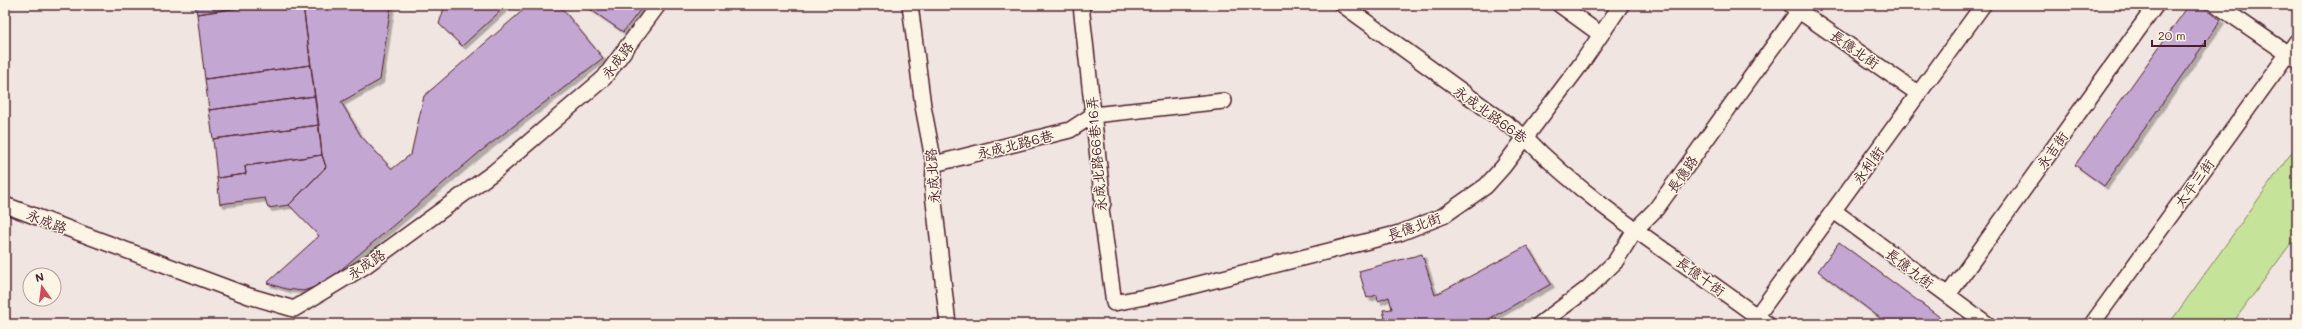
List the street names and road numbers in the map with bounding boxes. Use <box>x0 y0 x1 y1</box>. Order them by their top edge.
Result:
street label: 長億北街 <box>1827 25 1883 73</box>
street label: 永成路 <box>597 38 637 82</box>
street label: 永成北路66巷 <box>1450 81 1533 148</box>
street label: 永成北路66巷16弄 <box>1081 96 1111 212</box>
street label: 永成北路6巷 <box>975 125 1056 163</box>
street label: 永吉街 <box>2032 127 2072 173</box>
street label: 永利街 <box>1848 142 1888 188</box>
street label: 永成北路 <box>921 147 943 205</box>
street label: 長億路 <box>1662 151 1702 197</box>
street label: 太平三街 <box>2170 155 2218 211</box>
street label: 永成路 <box>24 205 70 237</box>
street label: 長億北街 <box>1384 207 1444 245</box>
street label: 永成路 <box>343 244 389 284</box>
street label: 長億九街 <box>1882 244 1938 292</box>
street label: 長億十街 <box>1673 252 1729 300</box>

